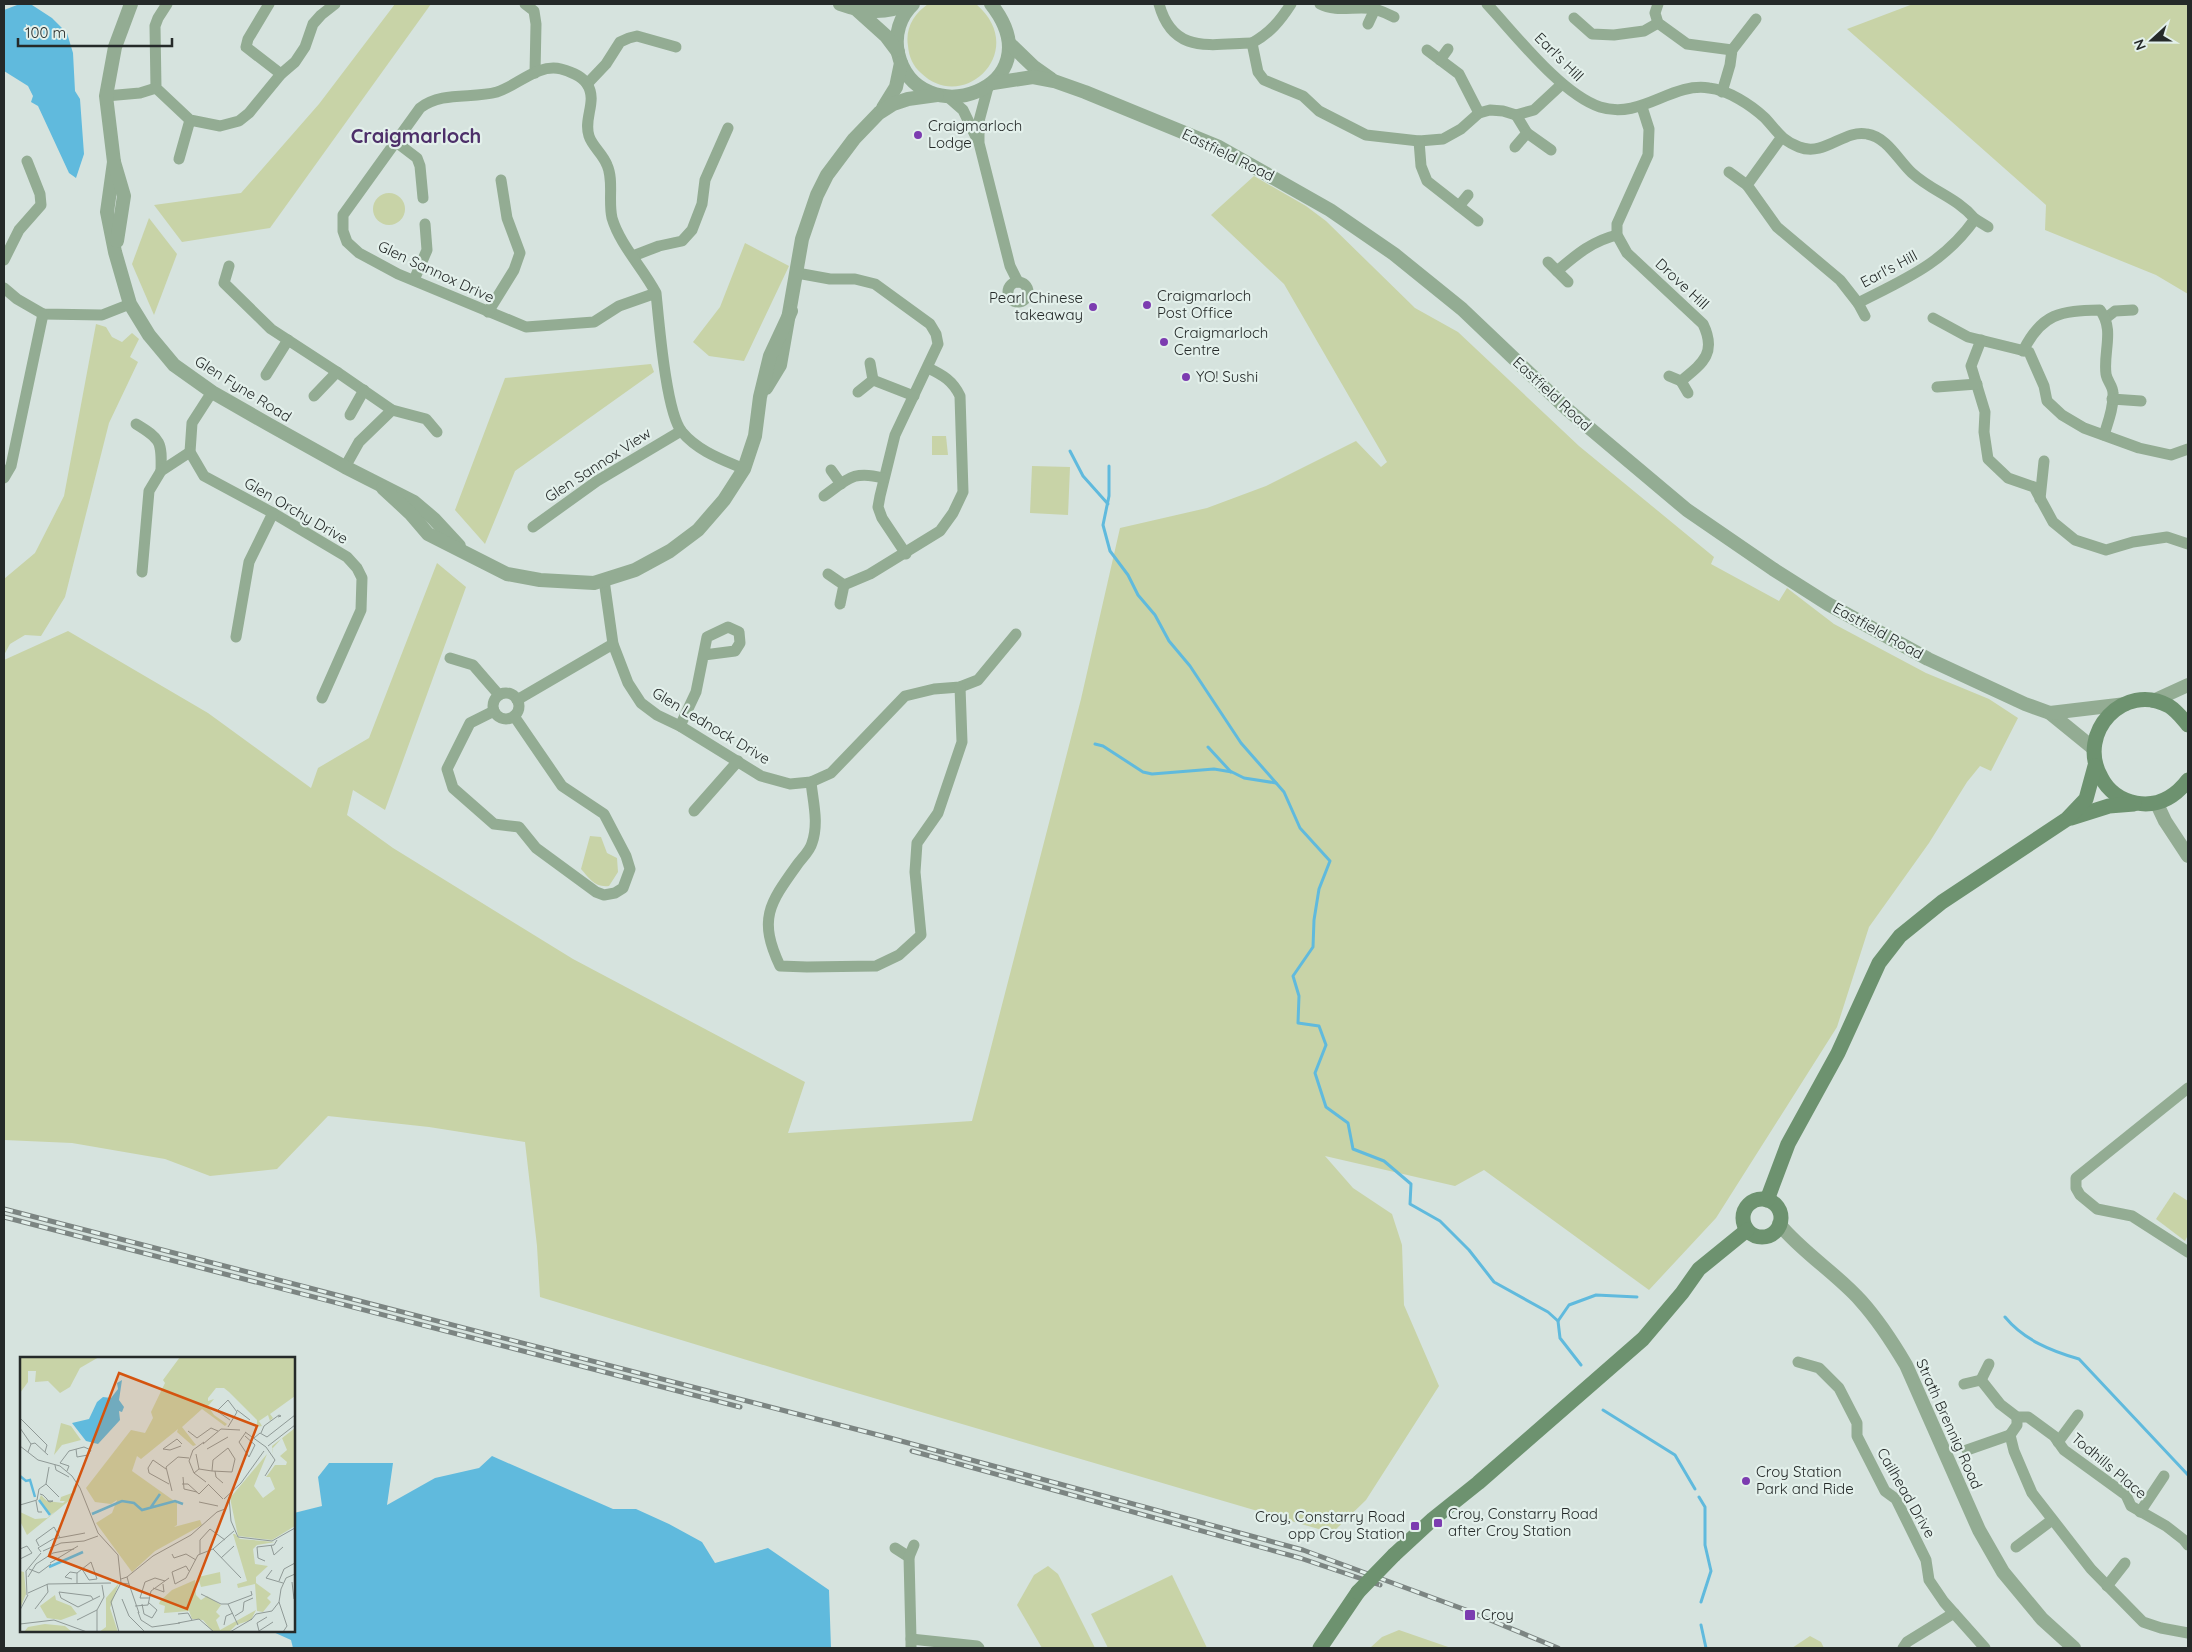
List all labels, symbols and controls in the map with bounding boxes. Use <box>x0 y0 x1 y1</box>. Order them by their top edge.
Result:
scale bar <box>18 15 171 47</box>
north arrow <box>2127 15 2177 65</box>
text: 100 m <box>25 23 66 42</box>
street label: Earl's Hill <box>1531 28 1588 85</box>
text: N <box>2130 37 2150 53</box>
place label: Craigmarloch Lodge <box>928 116 1022 152</box>
district label: Craigmarloch <box>351 123 481 148</box>
street label: Eastfield Road <box>1179 124 1278 185</box>
marker: Craigmarloch Lodge <box>912 129 924 141</box>
street label: Glen Sannox Drive <box>375 236 497 307</box>
street label: Earl's Hill <box>1857 246 1921 291</box>
street label: Drove Hill <box>1652 254 1713 313</box>
place label: Craigmarloch Post Office <box>1157 286 1251 322</box>
place label: Pearl Chinese takeaway <box>989 288 1083 324</box>
marker: Craigmarloch Post Office <box>1141 299 1153 311</box>
marker: Pearl Chinese takeaway <box>1087 301 1099 313</box>
place label: Craigmarloch Centre <box>1174 323 1268 359</box>
marker: Craigmarloch Centre <box>1158 336 1170 348</box>
street label: Glen Fyne Road <box>191 351 295 426</box>
street label: Eastfield Road <box>1509 352 1596 435</box>
place label: YO! Sushi <box>1196 367 1258 386</box>
marker: YO! Sushi <box>1180 371 1192 383</box>
street label: Glen Sannox View <box>541 423 654 506</box>
street label: Glen Orchy Drive <box>241 473 352 548</box>
street label: Eastfield Road <box>1830 598 1927 663</box>
street label: Glen Lednock Drive <box>649 683 774 768</box>
street label: Strath Brennig Road <box>1912 1356 1987 1492</box>
inset map <box>20 1357 295 1632</box>
street label: Todhills Place <box>2068 1428 2151 1503</box>
street label: Cailhead Drive <box>1873 1444 1940 1541</box>
place label: Croy Station Park and Ride <box>1756 1462 1854 1498</box>
marker: Croy Station Park and Ride <box>1740 1475 1752 1487</box>
place label: Croy, Constarry Road after Croy Station <box>1448 1504 1598 1540</box>
place label: Croy, Constarry Road opp Croy Station <box>1255 1507 1405 1543</box>
marker: Croy, Constarry Road after Croy Station <box>1432 1517 1444 1529</box>
marker: Croy, Constarry Road opp Croy Station <box>1409 1520 1421 1532</box>
place label: Croy <box>1481 1605 1514 1624</box>
marker: Croy <box>1463 1608 1477 1622</box>

